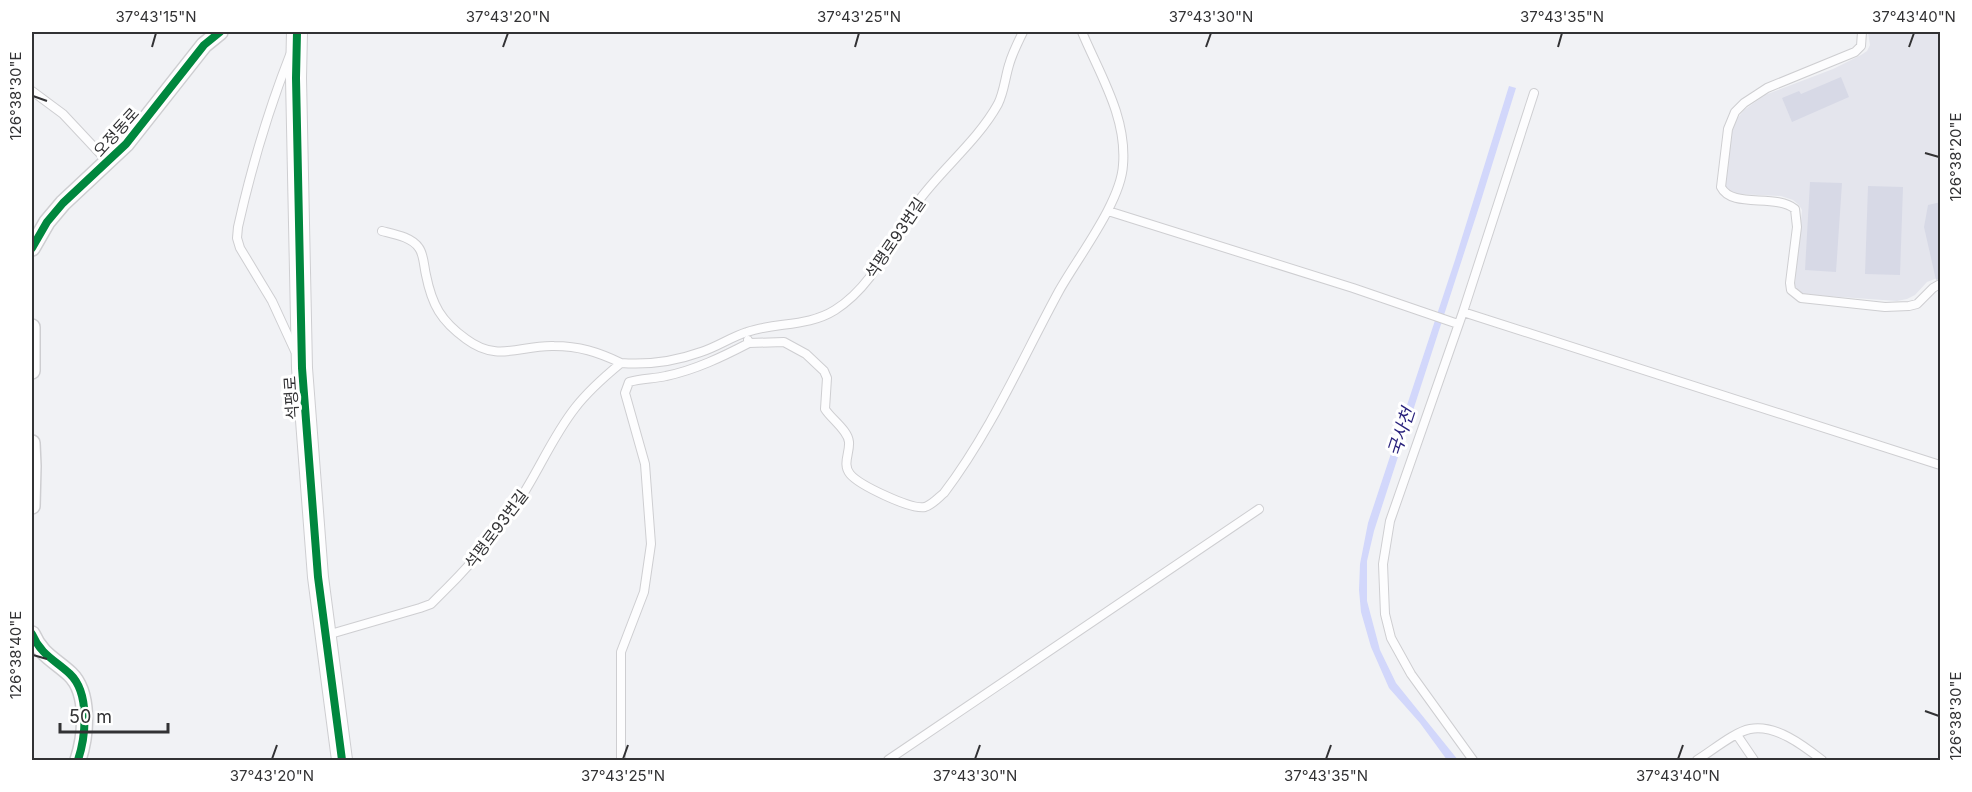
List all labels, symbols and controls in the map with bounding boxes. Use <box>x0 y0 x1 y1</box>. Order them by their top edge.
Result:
text: 37°43'15"N <box>116 7 196 26</box>
text: 37°43'20"N <box>466 7 550 26</box>
text: 37°43'25"N <box>817 7 901 26</box>
text: 37°43'30"N <box>1169 7 1253 26</box>
text: 37°43'35"N <box>1520 7 1604 26</box>
text: 37°43'40"N <box>1872 7 1956 26</box>
text: 126°38'30"E <box>6 51 25 141</box>
street label: 오정동로 <box>89 103 143 161</box>
text: 126°38'20"E <box>1946 112 1965 202</box>
street label: 석평로93번길 <box>861 194 929 282</box>
street label: 석평로 <box>279 375 303 421</box>
water label: 국사천 <box>1383 403 1419 459</box>
street label: 석평로93번길 <box>460 486 532 572</box>
text: 126°38'40"E <box>6 611 25 699</box>
text: 126°38'30"E <box>1946 671 1965 761</box>
scale bar <box>60 696 168 734</box>
text: 50 m <box>69 706 112 727</box>
text: 37°43'20"N <box>230 766 314 785</box>
text: 37°43'25"N <box>581 766 665 785</box>
text: 37°43'30"N <box>933 766 1017 785</box>
text: 37°43'35"N <box>1284 766 1368 785</box>
text: 37°43'40"N <box>1636 766 1720 785</box>

